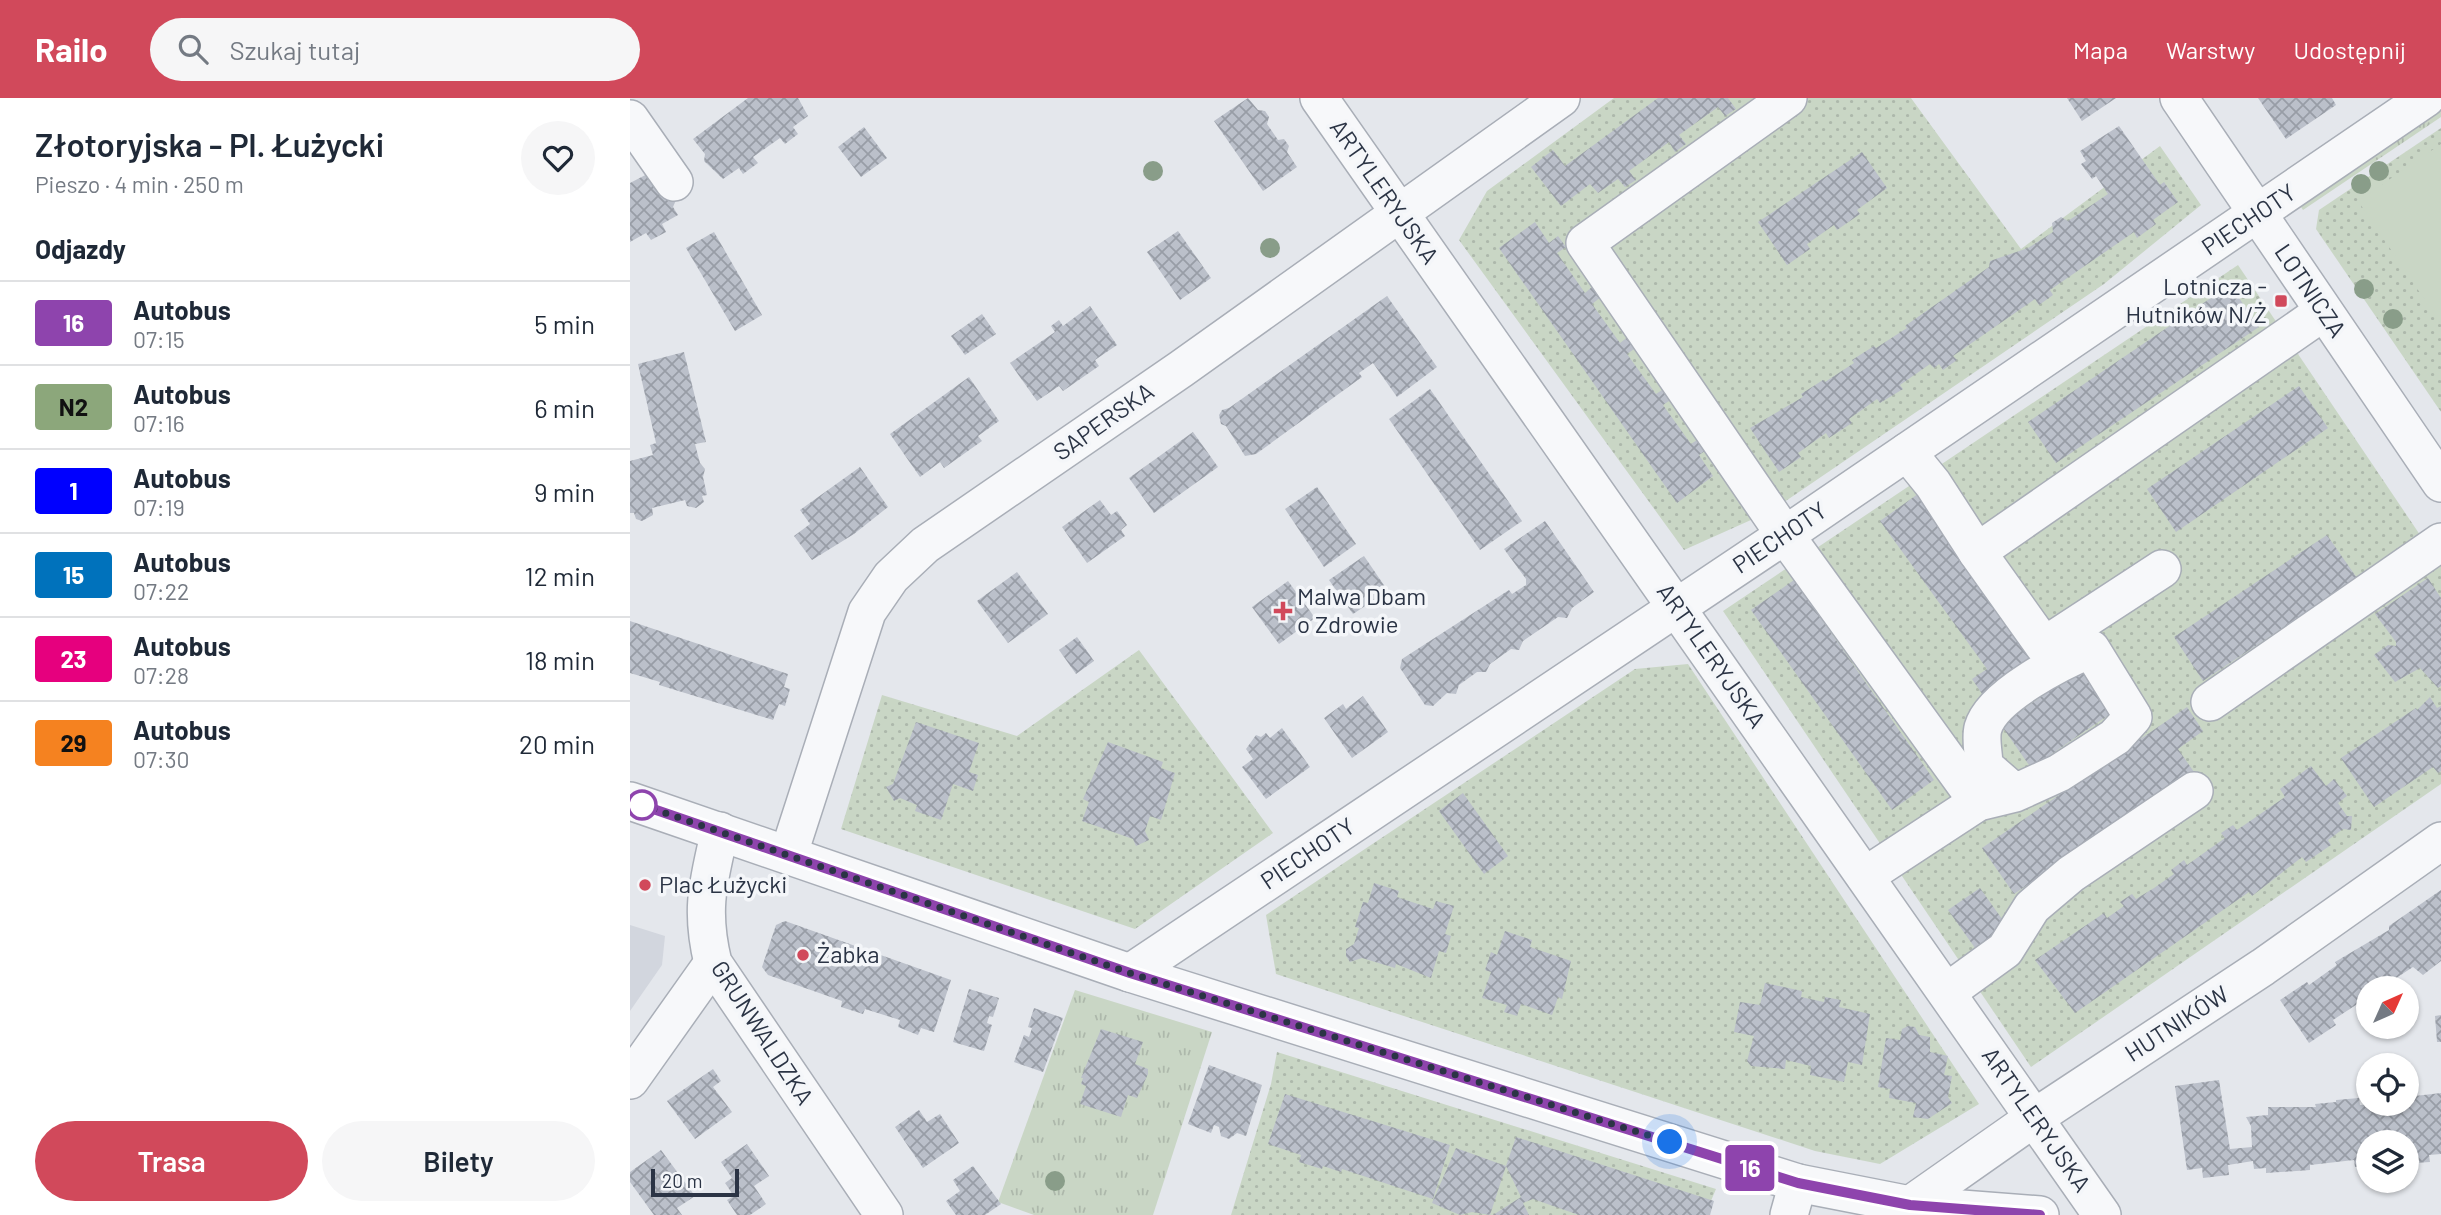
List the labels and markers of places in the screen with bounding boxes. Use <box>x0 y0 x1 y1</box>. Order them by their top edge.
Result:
place label: Lotnicza - Hutników N/Ż <box>2126 271 2267 328</box>
marker: Lotnicza - Hutników N/Ż <box>2273 293 2289 309</box>
place label: Malwa Dbam o Zdrowie <box>1297 581 1426 638</box>
marker: Malwa Dbam o Zdrowie <box>1275 603 1291 619</box>
unlabelled marker <box>627 790 657 820</box>
place label: Plac Łużycki <box>659 869 787 898</box>
marker: Plac Łużycki <box>637 877 653 893</box>
place label: Żabka <box>817 939 880 968</box>
marker: Żabka <box>795 947 811 963</box>

